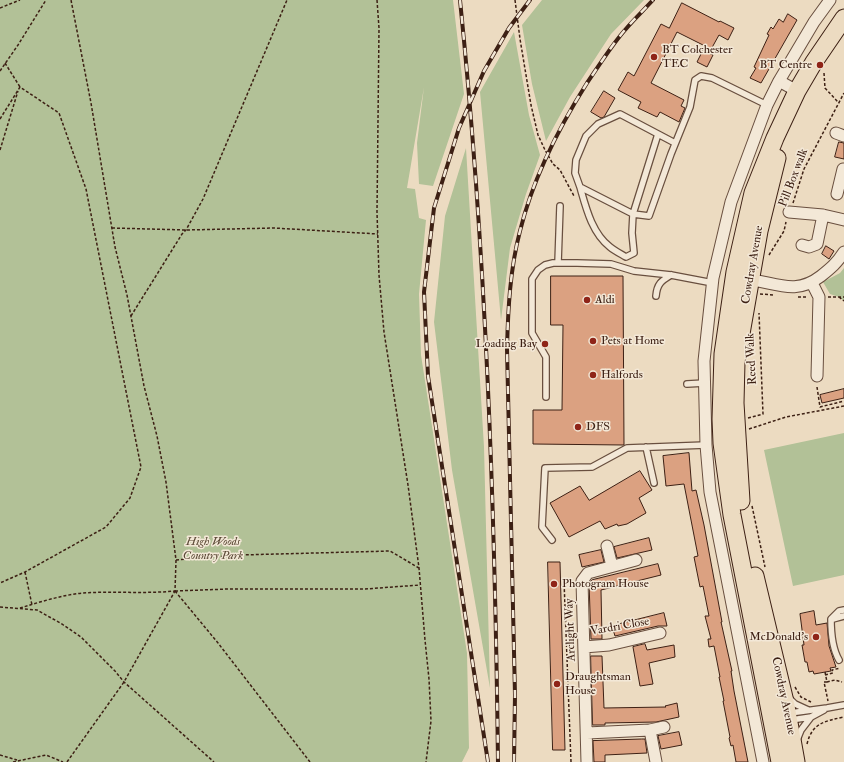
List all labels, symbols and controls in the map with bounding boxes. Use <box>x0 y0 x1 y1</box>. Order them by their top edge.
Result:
place label: BT Colchester TEC <box>662 43 732 71</box>
marker: BT Colchester TEC <box>649 52 659 62</box>
place label: BT Centre <box>759 58 812 72</box>
marker: BT Centre <box>815 60 825 70</box>
street label: Pill Box walk <box>776 147 812 209</box>
street label: Cowdray Avenue <box>739 225 767 305</box>
place label: Aldi <box>595 293 615 307</box>
marker: Aldi <box>582 295 592 305</box>
street label: Reed Walk <box>743 333 761 385</box>
place label: Pets at Home <box>601 334 664 348</box>
marker: Pets at Home <box>588 336 598 346</box>
place label: Loading Bay <box>476 337 537 351</box>
marker: Loading Bay <box>540 339 550 349</box>
place label: Halfords <box>601 368 643 382</box>
marker: Halfords <box>588 370 598 380</box>
place label: DFS <box>586 420 610 434</box>
marker: DFS <box>573 422 583 432</box>
park label: High Woods Country Park <box>183 535 243 563</box>
place label: Photogram House <box>562 577 649 591</box>
marker: Photogram House <box>549 579 559 589</box>
street label: Arclight Way <box>563 598 579 662</box>
street label: Vardri Close <box>589 615 651 639</box>
place label: McDonald's <box>749 630 808 644</box>
marker: McDonald's <box>811 632 821 642</box>
street label: Cowdray Avenue <box>768 656 798 736</box>
place label: Draughtsman House <box>565 670 631 698</box>
marker: Draughtsman House <box>552 679 562 689</box>

